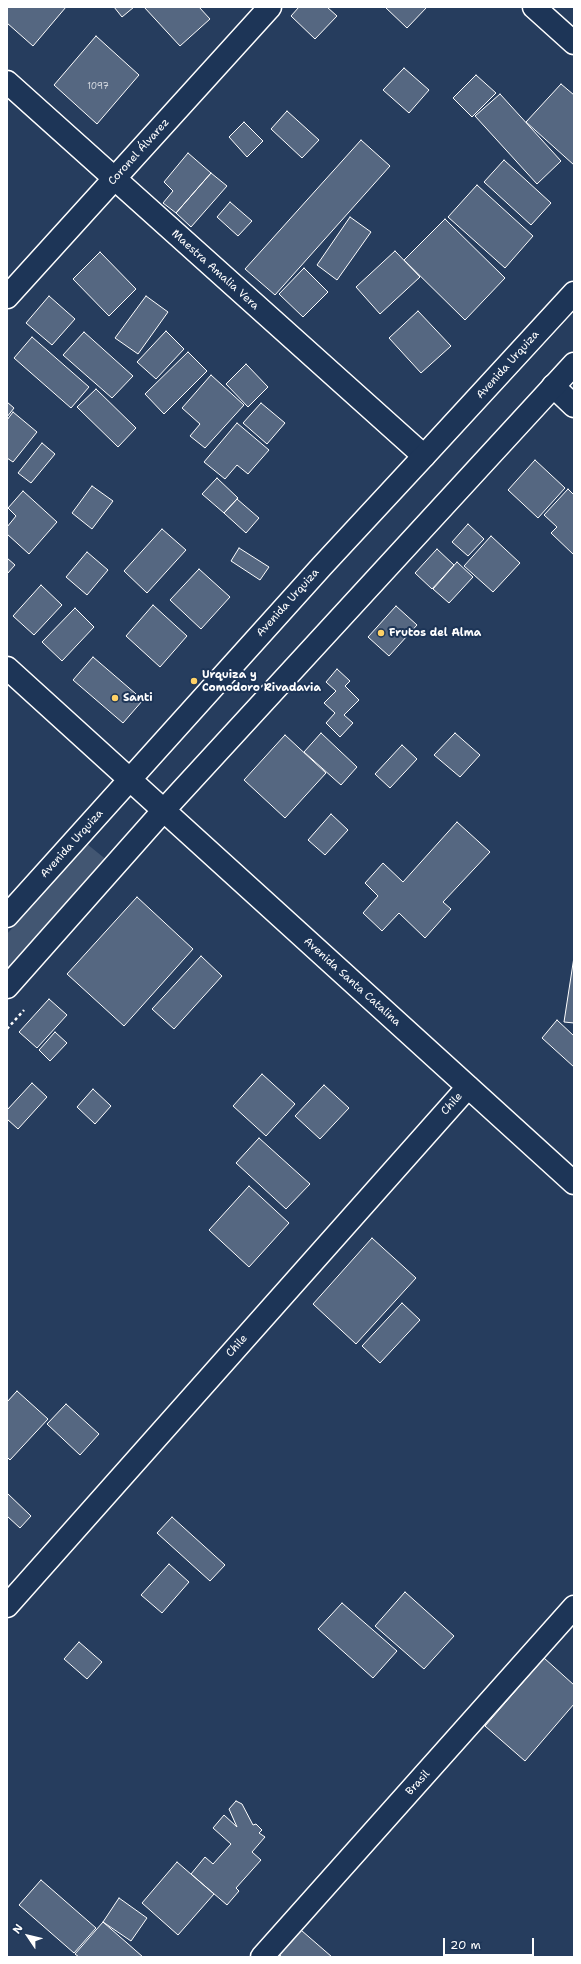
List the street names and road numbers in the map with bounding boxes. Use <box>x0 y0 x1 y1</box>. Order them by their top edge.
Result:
street label: Coronel Álvarez <box>106 116 172 188</box>
street label: Maestra Amalia Vera <box>169 227 261 313</box>
street label: Avenida Urquiza <box>474 328 542 402</box>
street label: Avenida Urquiza <box>254 566 322 640</box>
street label: Avenida Urquiza <box>38 807 106 881</box>
street label: Avenida Santa Catalina <box>301 935 403 1029</box>
street label: Chile <box>438 1090 466 1118</box>
street label: Chile <box>223 1332 251 1360</box>
street label: Brasil <box>403 1768 433 1798</box>

